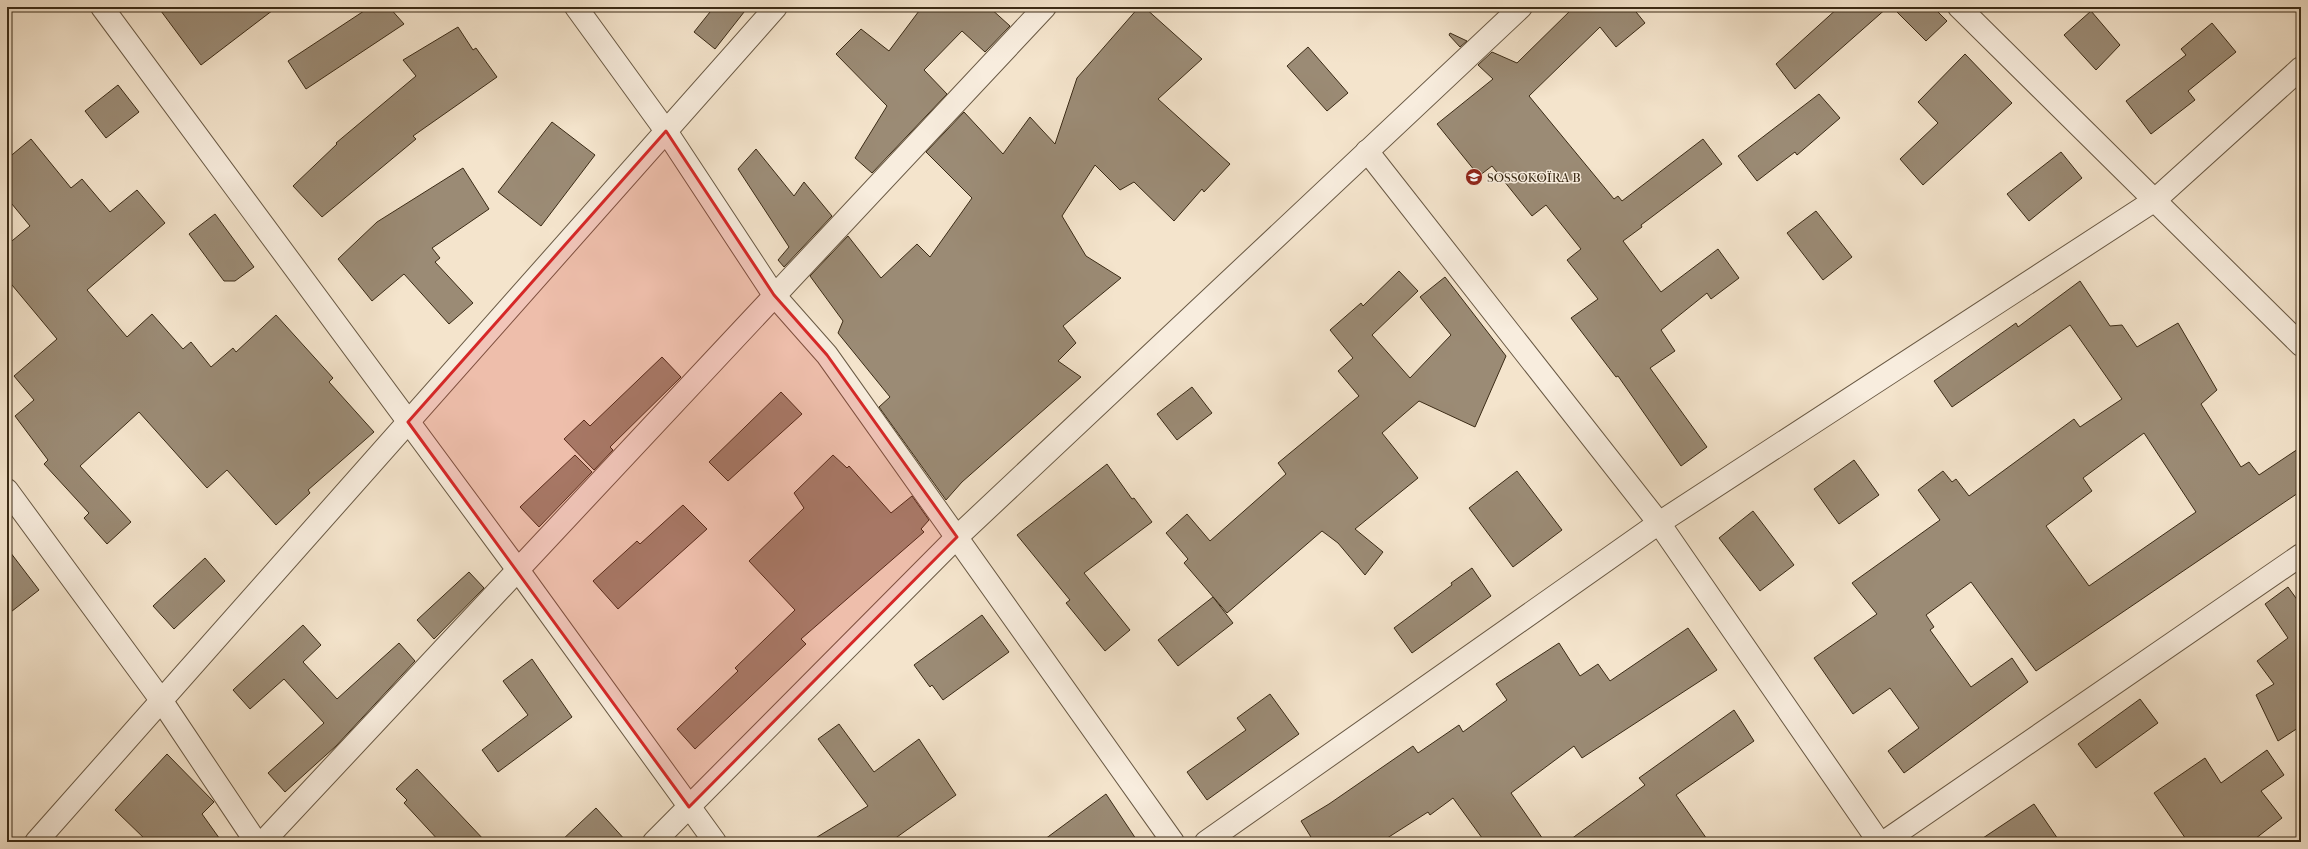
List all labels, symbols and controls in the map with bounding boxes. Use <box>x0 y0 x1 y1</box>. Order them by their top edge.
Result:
school or university icon: SOSSOKOÏRA B <box>1464 167 1484 187</box>
place label: SOSSOKOÏRA B <box>1487 170 1581 185</box>

